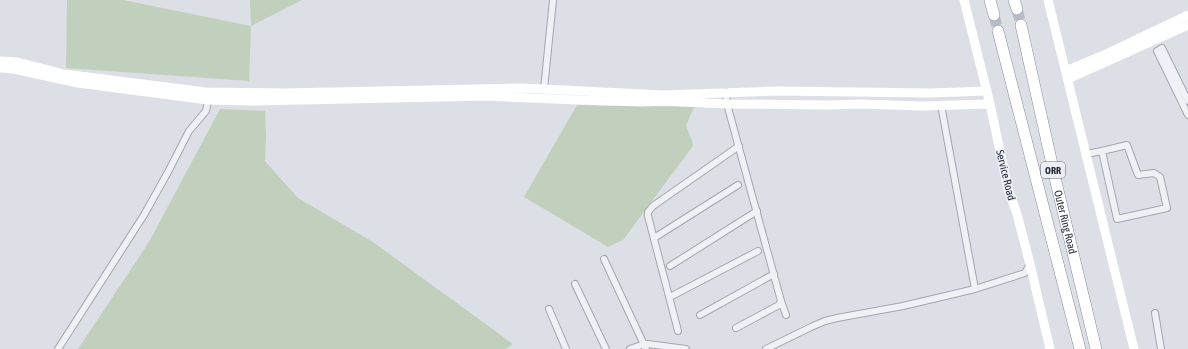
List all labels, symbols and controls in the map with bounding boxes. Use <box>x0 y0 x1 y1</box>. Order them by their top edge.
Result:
street label: Service Road <box>994 149 1018 201</box>
road number: ORR <box>1041 162 1065 178</box>
street label: Outer Ring Road <box>1052 189 1079 255</box>

